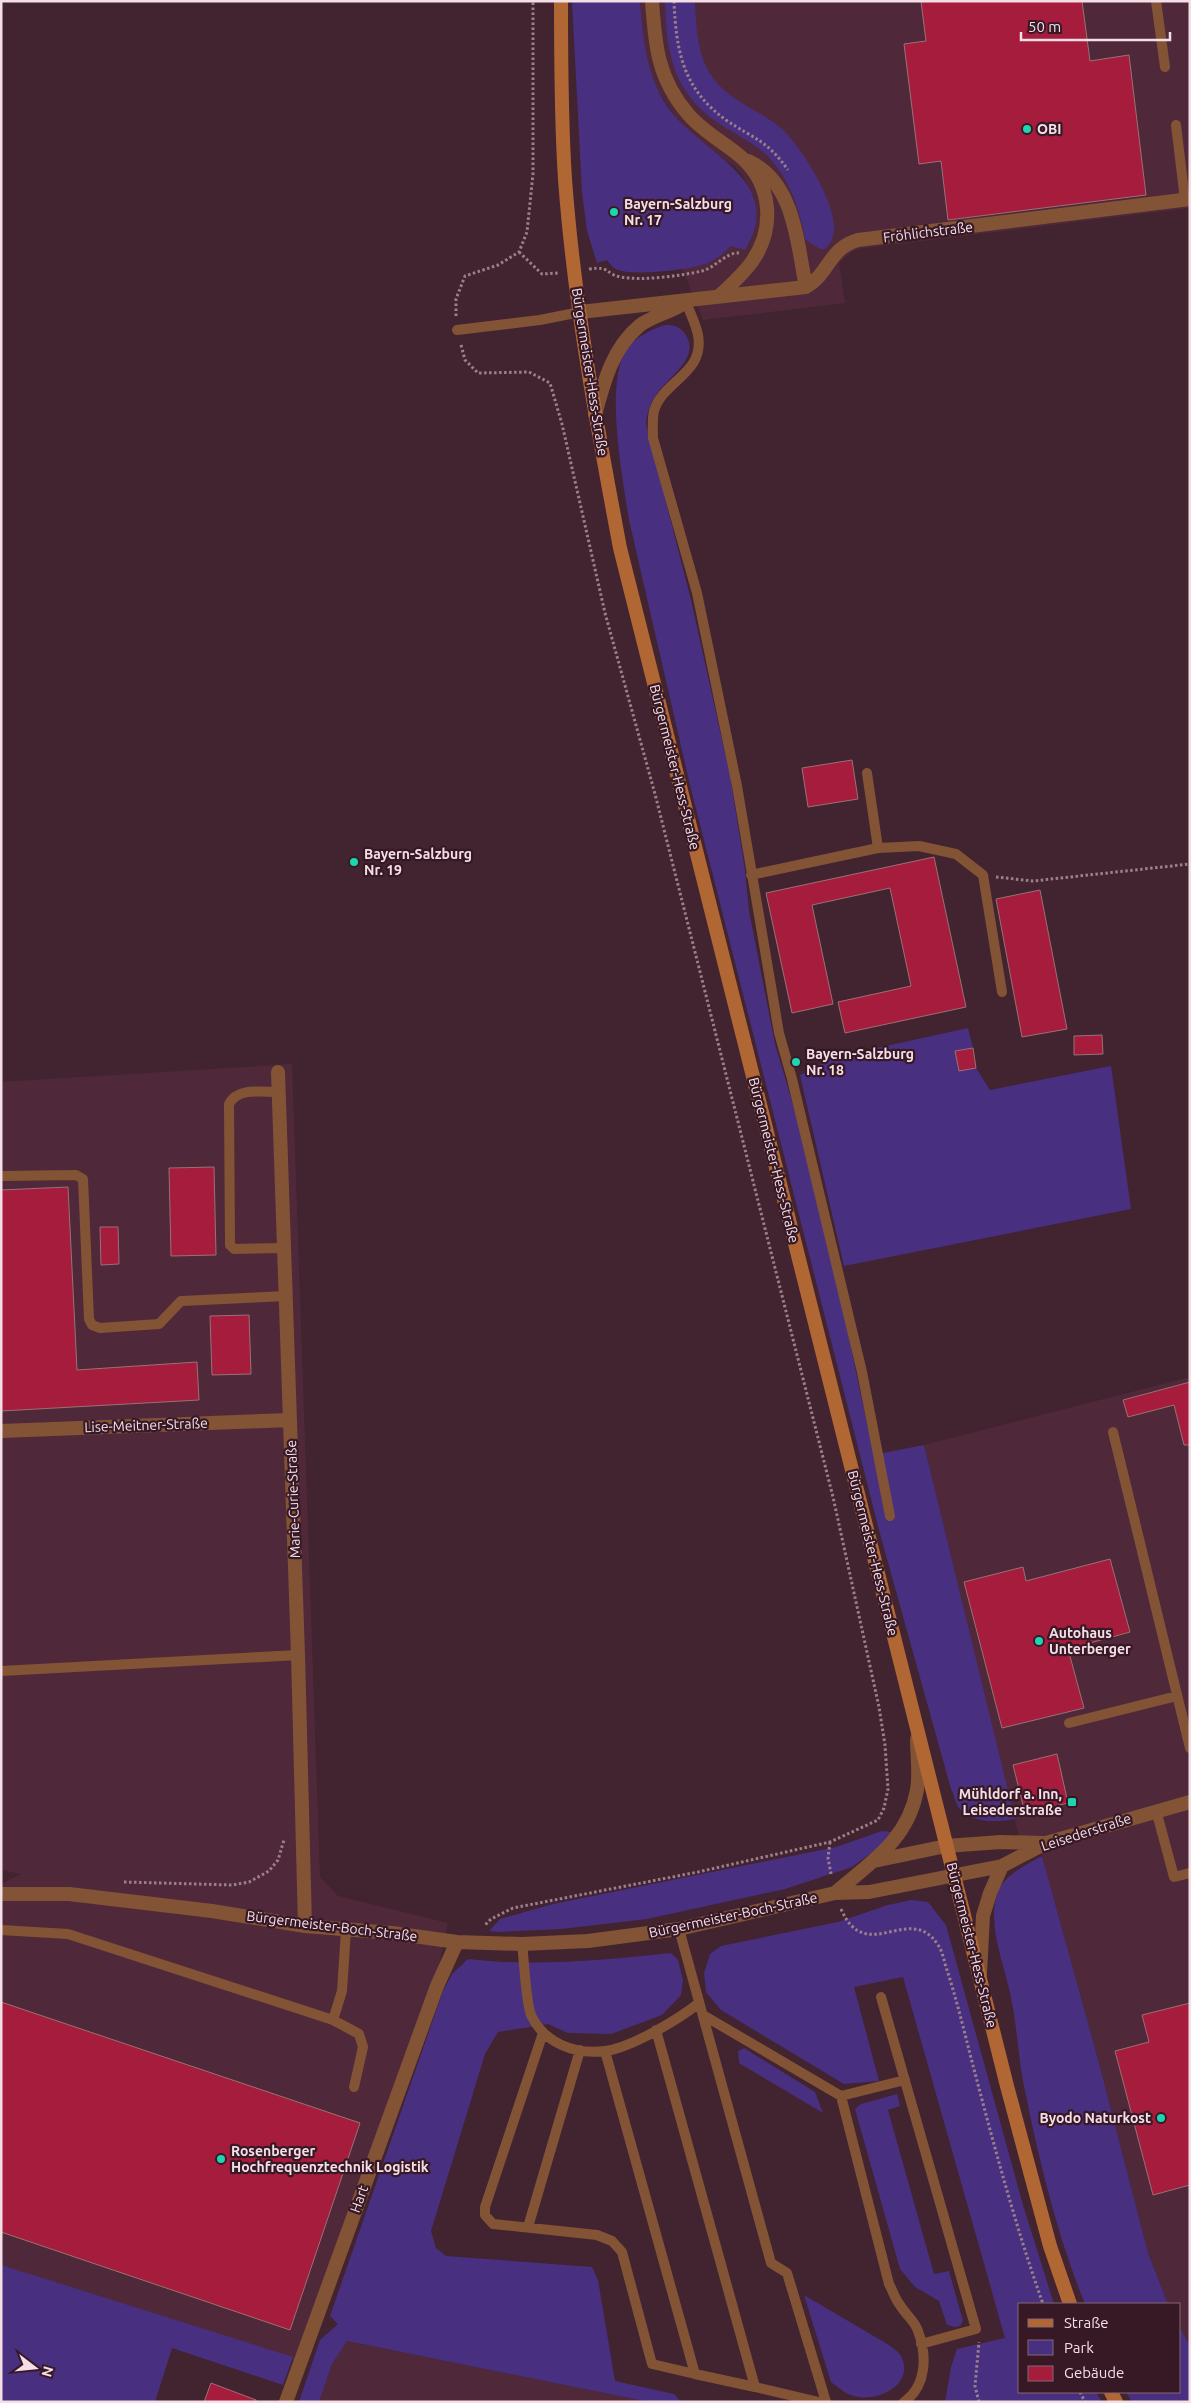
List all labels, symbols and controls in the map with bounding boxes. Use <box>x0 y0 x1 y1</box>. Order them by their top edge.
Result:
scale bar <box>1021 10 1170 42</box>
text: 50 m <box>1028 18 1061 35</box>
place label: OBI <box>1037 121 1062 137</box>
marker: OBI <box>1021 123 1033 135</box>
place label: Bayern-Salzburg Nr. 17 <box>624 196 732 228</box>
marker: Bayern-Salzburg Nr. 17 <box>608 206 620 218</box>
street label: Fröhlichstraße <box>882 219 974 245</box>
street label: Bürgermeister-Hess-Straße <box>569 287 611 457</box>
street label: Bürgermeister-Hess-Straße <box>647 683 703 851</box>
place label: Bayern-Salzburg Nr. 19 <box>364 846 472 878</box>
marker: Bayern-Salzburg Nr. 19 <box>348 856 360 868</box>
place label: Bayern-Salzburg Nr. 18 <box>806 1046 914 1078</box>
marker: Bayern-Salzburg Nr. 18 <box>790 1056 802 1068</box>
street label: Bürgermeister-Hess-Straße <box>746 1076 802 1244</box>
street label: Lise-Meitner-Straße <box>84 1415 208 1435</box>
street label: Marie-Curie-Straße <box>283 1440 303 1558</box>
street label: Bürgermeister-Hess-Straße <box>845 1469 901 1637</box>
place label: Autohaus Unterberger <box>1049 1625 1131 1657</box>
marker: Autohaus Unterberger <box>1033 1635 1045 1647</box>
place label: Mühldorf a. Inn, Leisederstraße <box>959 1786 1062 1818</box>
marker: Mühldorf a. Inn, Leisederstraße <box>1066 1796 1078 1808</box>
street label: Leisederstraße <box>1039 1810 1133 1854</box>
street label: Bürgermeister-Hess-Straße <box>944 1861 1000 2029</box>
street label: Bürgermeister-Boch-Straße <box>647 1889 819 1941</box>
street label: Bürgermeister-Boch-Straße <box>246 1908 418 1944</box>
place label: Byodo Naturkost <box>1039 2110 1151 2126</box>
marker: Byodo Naturkost <box>1155 2112 1167 2124</box>
place label: Rosenberger Hochfrequenztechnik Logistik <box>231 2143 429 2175</box>
marker: Rosenberger Hochfrequenztechnik Logistik <box>215 2153 227 2165</box>
street label: Hart <box>347 2183 371 2215</box>
legend <box>1018 2303 1181 2393</box>
text: Straße <box>1064 2314 1108 2331</box>
text: Park <box>1064 2339 1094 2356</box>
north arrow <box>10 2343 60 2393</box>
text: N <box>38 2364 57 2379</box>
text: Gebäude <box>1064 2364 1124 2381</box>

